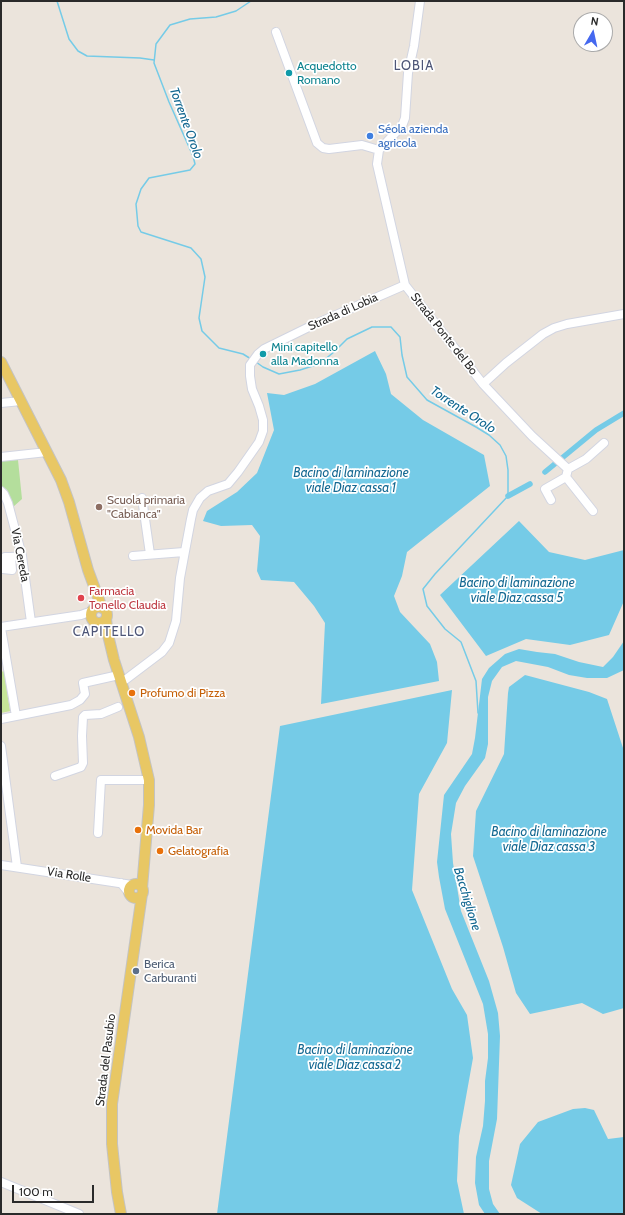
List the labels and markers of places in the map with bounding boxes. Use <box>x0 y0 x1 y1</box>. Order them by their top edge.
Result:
place label: Acquedotto Romano <box>297 59 357 87</box>
marker: Acquedotto Romano <box>284 68 294 78</box>
place label: Séola azienda agricola <box>378 122 448 150</box>
marker: Séola azienda agricola <box>365 131 375 141</box>
place label: Mini capitello alla Madonna <box>271 340 339 368</box>
marker: Mini capitello alla Madonna <box>258 349 268 359</box>
place label: Scuola primaria "Cabianca" <box>107 493 185 521</box>
marker: Scuola primaria "Cabianca" <box>94 502 104 512</box>
place label: Farmacia Tonello Claudia <box>89 584 166 612</box>
marker: Farmacia Tonello Claudia <box>76 593 86 603</box>
place label: Profumo di Pizza <box>140 686 225 700</box>
marker: Profumo di Pizza <box>127 688 137 698</box>
place label: Movida Bar <box>146 823 202 837</box>
marker: Movida Bar <box>133 825 143 835</box>
place label: Gelatografia <box>168 844 229 858</box>
marker: Gelatografia <box>155 846 165 856</box>
place label: Berica Carburanti <box>144 957 197 985</box>
marker: Berica Carburanti <box>131 966 141 976</box>

